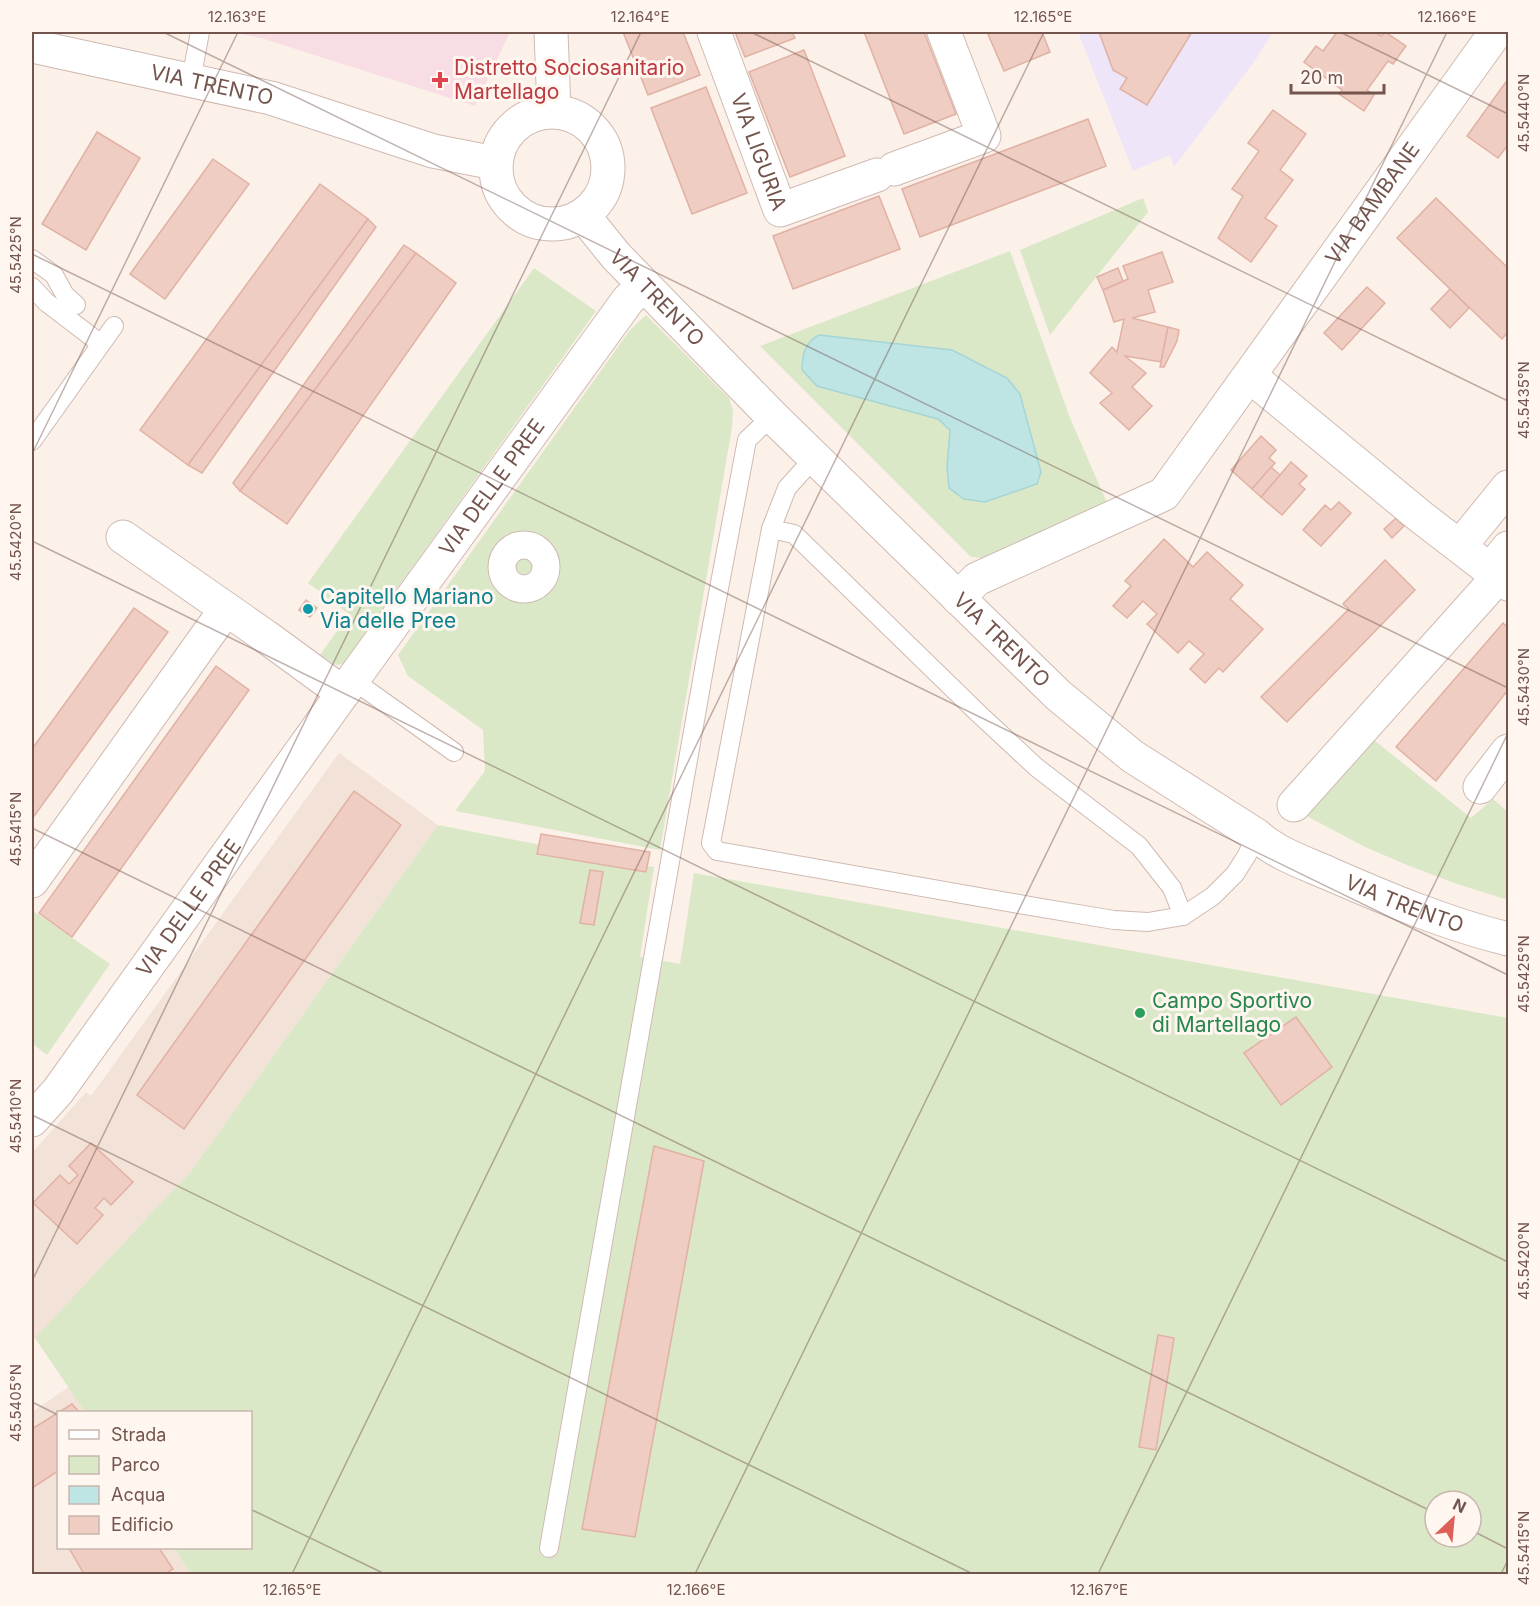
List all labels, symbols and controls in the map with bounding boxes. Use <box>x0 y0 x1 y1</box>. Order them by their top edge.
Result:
text: 12.163°E <box>208 7 266 26</box>
text: 12.164°E <box>611 7 669 26</box>
text: 12.165°E <box>1014 7 1072 26</box>
text: 12.166°E <box>1418 7 1476 26</box>
place label: Distretto Sociosanitario Martellago <box>454 55 684 104</box>
scale bar <box>1291 57 1384 95</box>
street label: VIA TRENTO <box>148 59 276 110</box>
text: 20 m <box>1300 67 1343 88</box>
marker: Distretto Sociosanitario Martellago <box>431 71 449 89</box>
text: 45.5440°N <box>1514 74 1533 152</box>
street label: VIA LIGURIA <box>726 90 792 214</box>
street label: VIA BAMBANE <box>1320 137 1425 269</box>
text: 45.5425°N <box>6 216 25 294</box>
street label: VIA TRENTO <box>604 244 710 351</box>
text: 45.5435°N <box>1514 361 1533 439</box>
street label: VIA DELLE PREE <box>434 414 550 560</box>
text: 45.5420°N <box>6 503 25 581</box>
place label: Capitello Mariano Via delle Pree <box>320 584 494 633</box>
street label: VIA TRENTO <box>949 587 1056 692</box>
marker: Capitello Mariano Via delle Pree <box>301 602 315 616</box>
text: 45.5430°N <box>1514 648 1533 726</box>
text: 45.5415°N <box>6 792 25 866</box>
street label: VIA DELLE PREE <box>131 834 246 981</box>
street label: VIA TRENTO <box>1342 869 1467 938</box>
text: 45.5425°N <box>1514 935 1533 1013</box>
place label: Campo Sportivo di Martellago <box>1152 988 1312 1037</box>
marker: Campo Sportivo di Martellago <box>1133 1006 1147 1020</box>
text: 45.5410°N <box>6 1079 25 1153</box>
text: 45.5420°N <box>1514 1222 1533 1300</box>
text: 45.5405°N <box>6 1364 25 1442</box>
legend <box>57 1411 252 1549</box>
text: Strada <box>111 1424 166 1445</box>
text: Parco <box>111 1454 160 1475</box>
text: Acqua <box>111 1484 165 1505</box>
north arrow <box>1423 1489 1483 1549</box>
text: N <box>1450 1494 1469 1517</box>
text: 45.5415°N <box>1514 1511 1533 1585</box>
text: Edificio <box>111 1514 174 1535</box>
text: 12.165°E <box>263 1580 321 1599</box>
text: 12.166°E <box>667 1580 725 1599</box>
text: 12.167°E <box>1070 1580 1128 1599</box>

